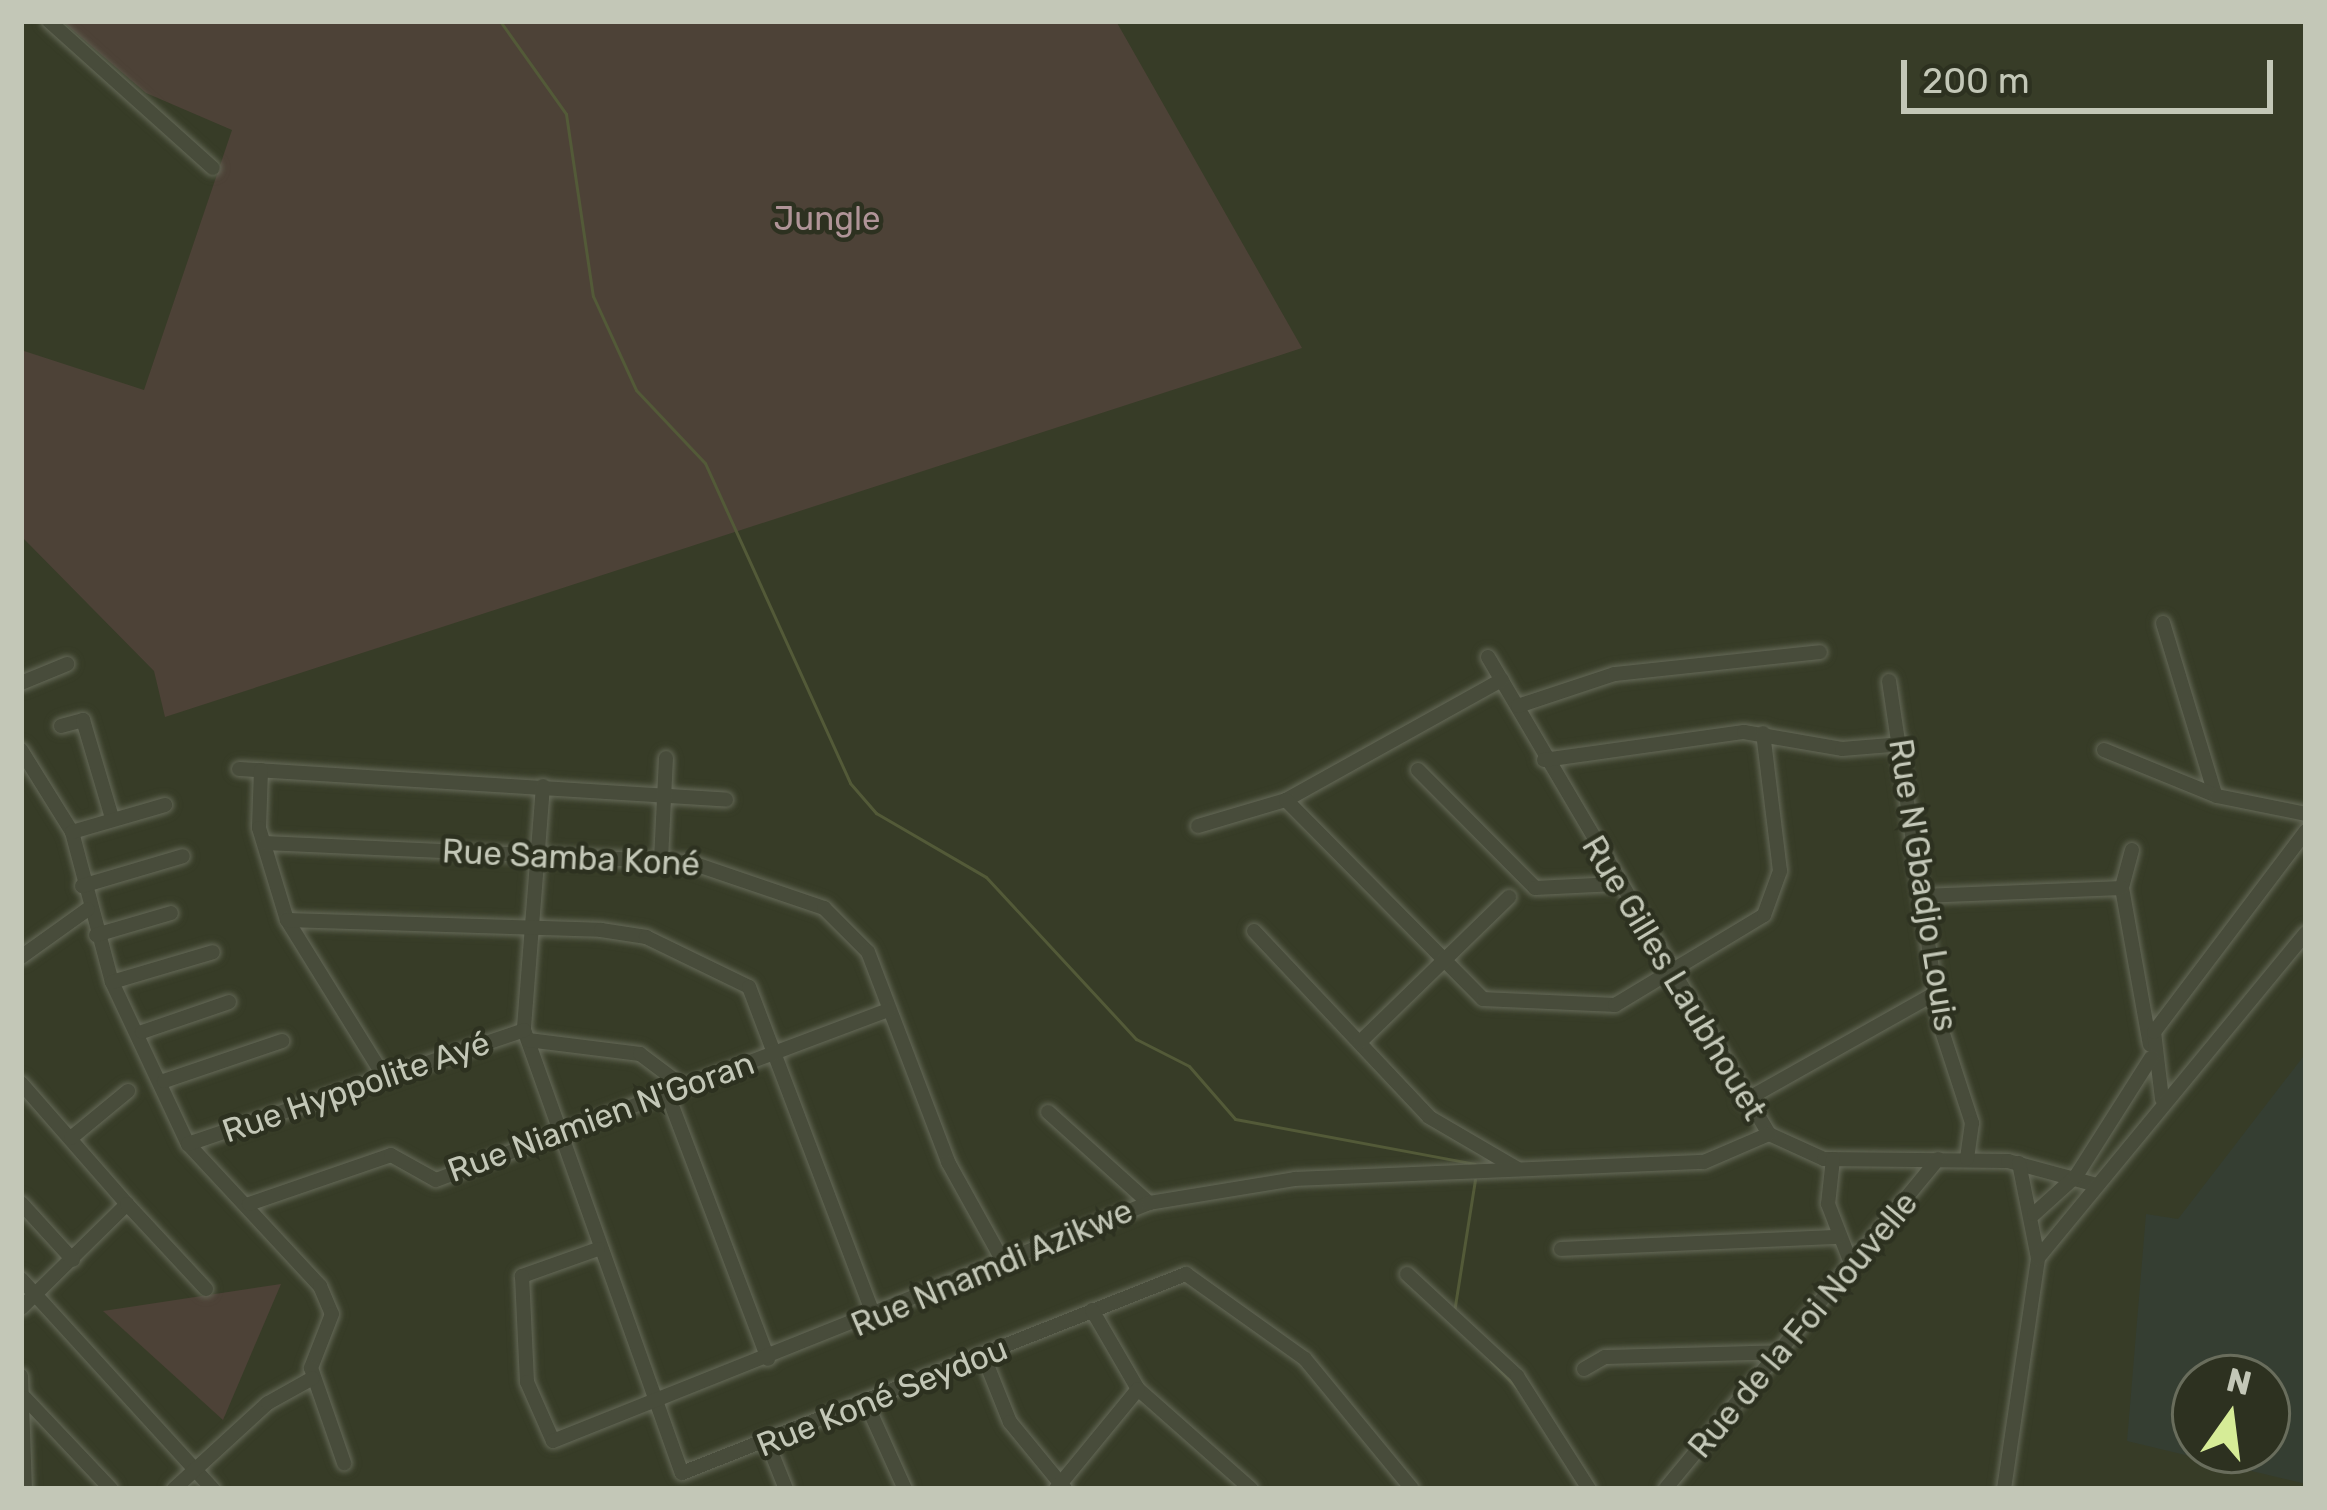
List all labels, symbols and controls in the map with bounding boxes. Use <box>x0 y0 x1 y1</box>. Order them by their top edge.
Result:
scale bar <box>1907 36 2279 110</box>
text: 200 m <box>1922 59 2030 102</box>
park label: Jungle <box>774 199 880 239</box>
street label: Rue N'Gbadjo Louis <box>1880 736 1966 1034</box>
street label: Rue Gilles Laubhouet <box>1573 829 1775 1127</box>
street label: Rue Samba Koné <box>441 831 701 885</box>
street label: Rue Hyppolite Ayé <box>217 1023 495 1151</box>
street label: Rue Niamien N'Goran <box>442 1043 760 1191</box>
street label: Rue de la Foi Nouvelle <box>1680 1184 1926 1466</box>
street label: Rue Nnamdi Azikwe <box>845 1191 1139 1345</box>
street label: Rue Koné Seydou <box>751 1329 1013 1465</box>
north arrow <box>2171 1354 2291 1474</box>
text: N <box>2223 1360 2255 1403</box>

